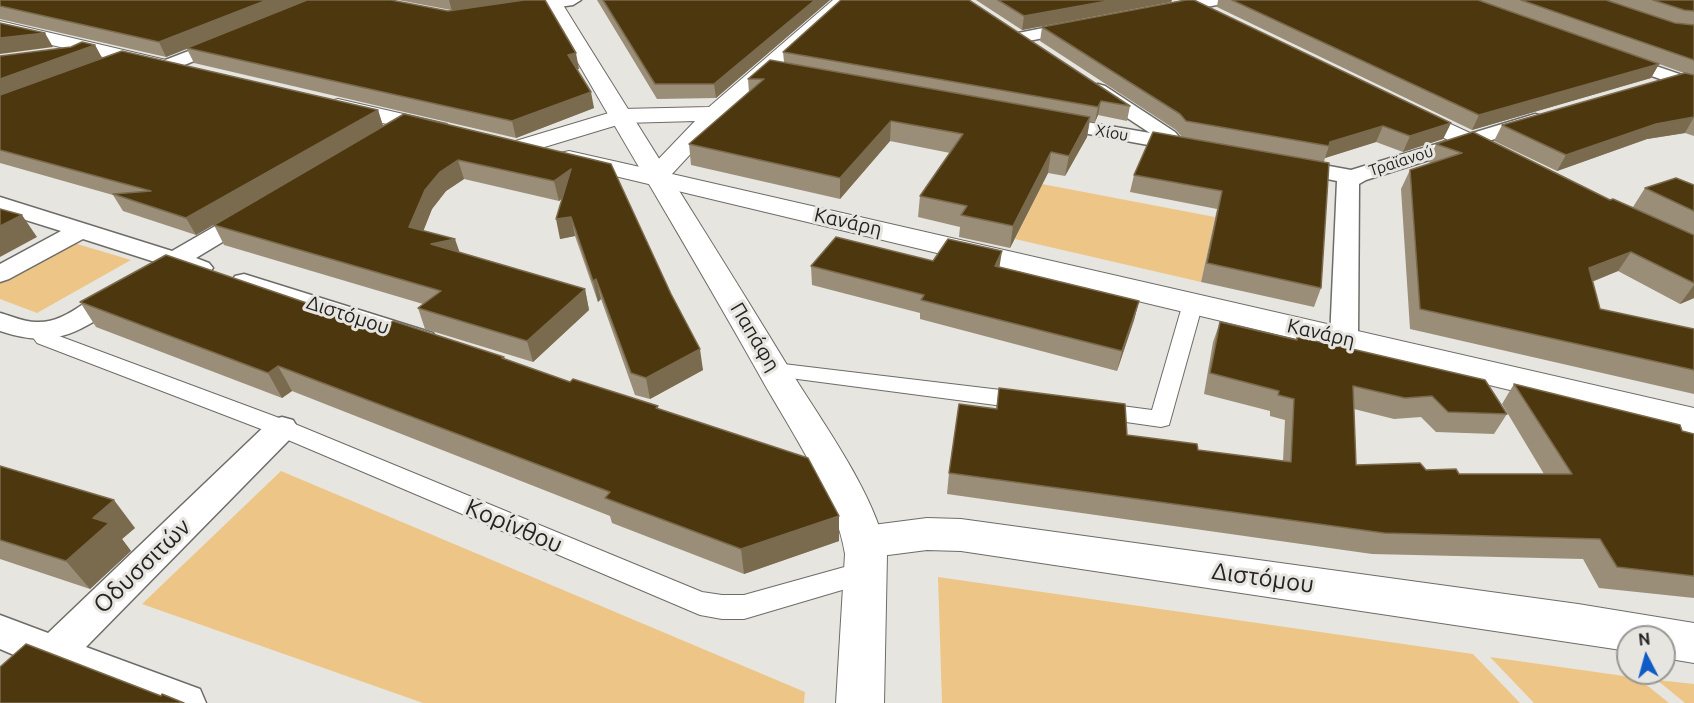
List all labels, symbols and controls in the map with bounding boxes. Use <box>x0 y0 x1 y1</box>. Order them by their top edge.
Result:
street label: Χίου <box>1094 121 1130 145</box>
street label: Τραϊανού <box>1366 142 1436 180</box>
street label: Κανάρη <box>812 203 884 241</box>
street label: Διστόμου <box>304 290 392 340</box>
street label: Παπάφη <box>725 298 785 376</box>
street label: Κανάρη <box>1285 314 1357 352</box>
street label: Κορίνθου <box>461 493 567 559</box>
street label: Οδυσσιτών <box>87 513 197 619</box>
street label: Διστόμου <box>1210 557 1316 599</box>
north arrow <box>1616 625 1676 685</box>
text: N <box>1637 630 1651 649</box>

